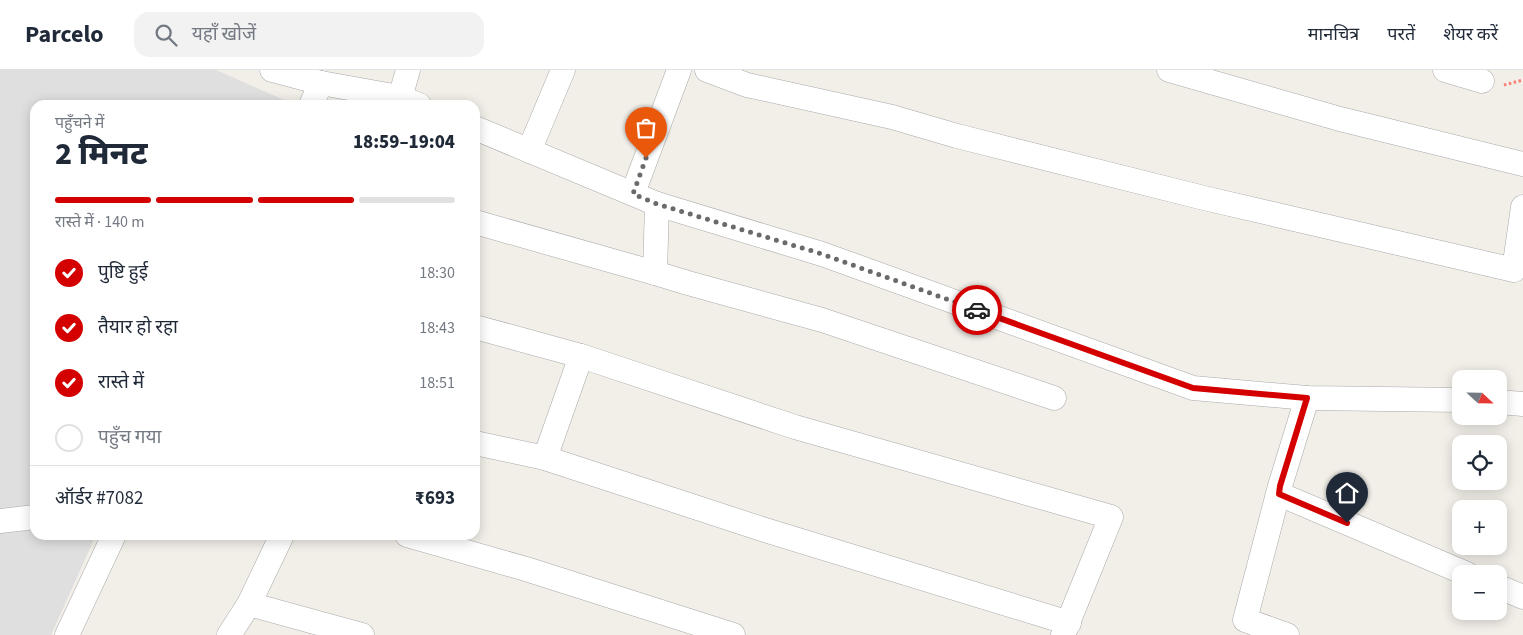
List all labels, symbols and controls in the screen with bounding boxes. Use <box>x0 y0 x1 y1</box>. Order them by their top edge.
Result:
search box <box>134 12 484 57</box>
text: Parcelo <box>25 17 104 52</box>
icon: search <box>152 21 180 49</box>
text: यहाँ खोजें <box>192 21 256 48</box>
text: मानचित्र <box>1308 22 1359 47</box>
text: परतें <box>1387 22 1415 47</box>
text: शेयर करें <box>1443 22 1498 47</box>
pin <box>625 107 667 158</box>
text: पहुँचने में <box>55 112 104 134</box>
icon: bag <box>632 114 660 142</box>
text: 18:59–19:04 <box>353 129 455 156</box>
text: 2 मिनट <box>55 131 147 177</box>
text: रास्ते में · 140 m <box>55 211 145 233</box>
icon: check <box>55 259 83 287</box>
text: पुष्टि हुई <box>98 259 148 286</box>
text: 18:30 <box>419 262 455 284</box>
courier <box>952 285 1002 335</box>
icon: car <box>963 296 991 324</box>
icon: check <box>55 314 83 342</box>
text: तैयार हो रहा <box>98 314 178 341</box>
text: 18:43 <box>419 317 455 339</box>
icon: check <box>55 369 83 397</box>
text: रास्ते में <box>98 369 144 396</box>
north arrow <box>1452 370 1508 425</box>
map controls <box>1452 370 1507 620</box>
text: 18:51 <box>419 372 455 394</box>
text: पहुँच गया <box>98 424 161 451</box>
button: locate <box>1452 435 1507 490</box>
pin <box>1326 472 1368 523</box>
icon: home <box>1333 479 1361 507</box>
text: ऑर्डर #7082 <box>55 485 143 512</box>
text: ₹693 <box>415 485 455 512</box>
button: + <box>1452 500 1507 555</box>
button: − <box>1452 565 1507 620</box>

